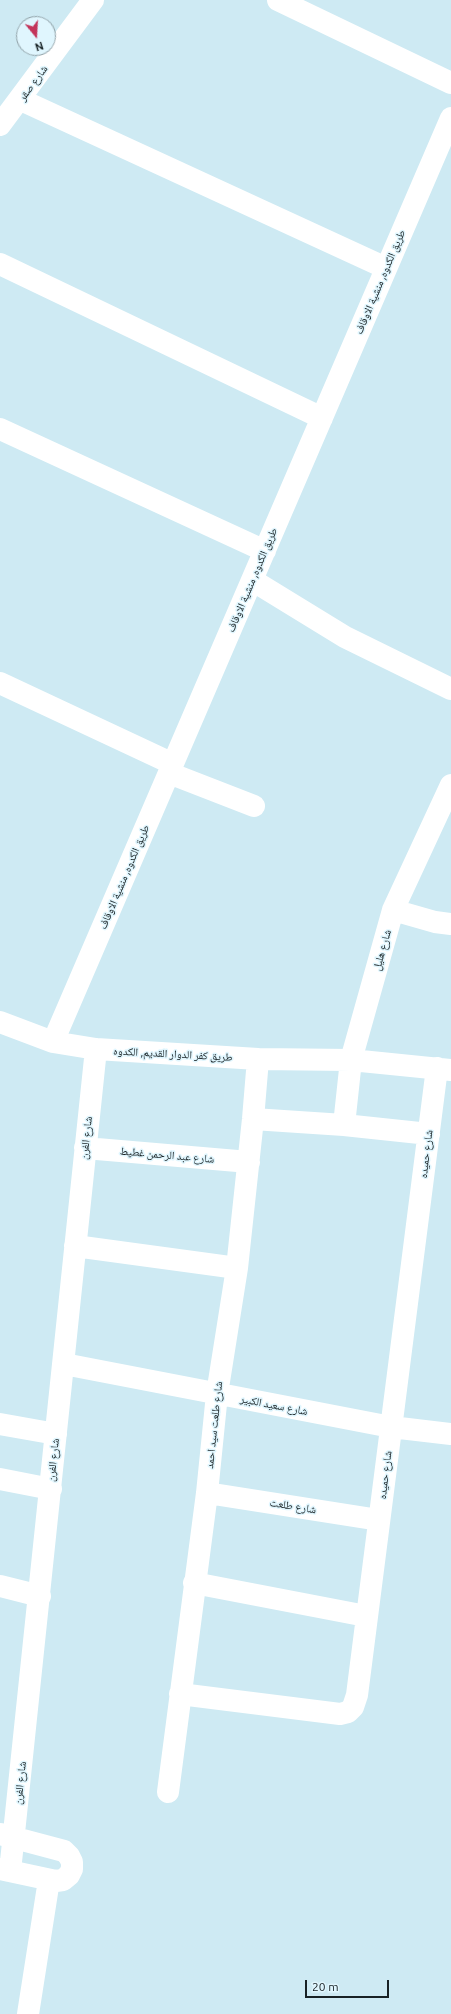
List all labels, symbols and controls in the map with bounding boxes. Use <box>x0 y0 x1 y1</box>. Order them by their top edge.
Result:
north arrow <box>16 16 56 56</box>
text: N <box>34 39 45 53</box>
street label: شارع صقر <box>16 63 50 103</box>
street label: طريق الكدوه, منشية الاوقاف <box>352 228 408 336</box>
street label: طريق الكدوه, منشية الاوقاف <box>224 526 280 634</box>
street label: طريق الكدوه, منشية الاوقاف <box>96 823 152 931</box>
street label: شارع هليل <box>370 928 394 972</box>
street label: طريق كفر الدوار القديم, الكدوه <box>113 1044 233 1064</box>
street label: شارع الفرن <box>77 1116 95 1160</box>
street label: شارع حميده <box>416 1129 436 1179</box>
street label: شارع عبد الرحمن غطيط <box>119 1144 215 1166</box>
street label: شارع طلعت سيد احمد <box>203 1381 225 1469</box>
street label: شارع سعيد الكبير <box>239 1392 309 1418</box>
street label: شارع الفرن <box>44 1438 62 1482</box>
street label: شارع حميده <box>375 1450 395 1500</box>
street label: شارع طلعت <box>269 1496 317 1516</box>
street label: شارع الفرن <box>11 1761 29 1805</box>
scale bar <box>307 1972 391 1998</box>
text: 20 m <box>312 1980 339 1993</box>

